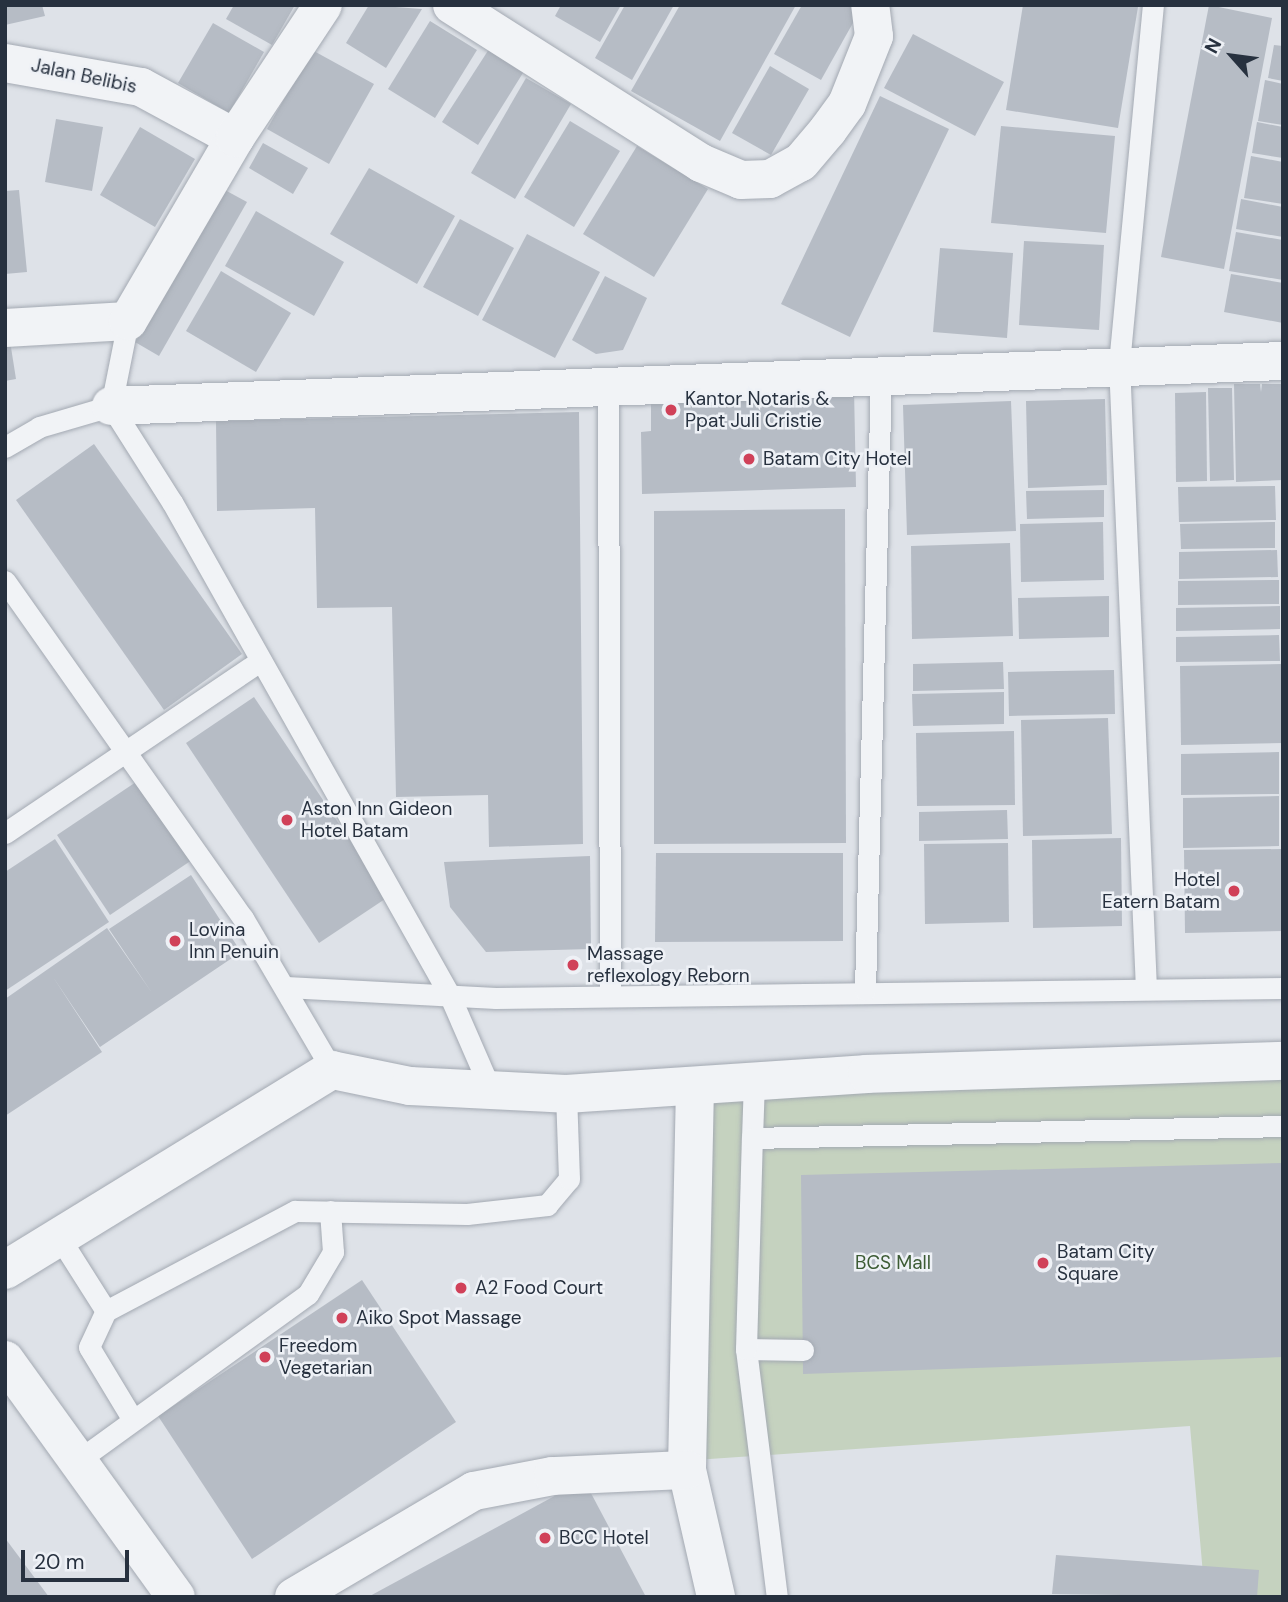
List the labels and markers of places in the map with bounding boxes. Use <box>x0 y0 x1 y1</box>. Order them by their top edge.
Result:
place label: Kantor Notaris & Ppat Juli Cristie <box>685 388 829 432</box>
marker: Kantor Notaris & Ppat Juli Cristie <box>663 402 679 418</box>
place label: Batam City Hotel <box>763 448 912 470</box>
marker: Batam City Hotel <box>741 451 757 467</box>
place label: Aston Inn Gideon Hotel Batam <box>301 798 452 842</box>
marker: Aston Inn Gideon Hotel Batam <box>279 812 295 828</box>
place label: Hotel Eatern Batam <box>1102 869 1220 913</box>
marker: Hotel Eatern Batam <box>1226 883 1242 899</box>
place label: Lovina Inn Penuin <box>189 919 279 963</box>
marker: Lovina Inn Penuin <box>167 933 183 949</box>
place label: Massage reflexology Reborn <box>587 943 750 987</box>
marker: Massage reflexology Reborn <box>565 957 581 973</box>
place label: Batam City Square <box>1057 1241 1154 1285</box>
marker: Batam City Square <box>1035 1255 1051 1271</box>
place label: A2 Food Court <box>475 1277 603 1299</box>
marker: A2 Food Court <box>453 1280 469 1296</box>
place label: Aiko Spot Massage <box>356 1307 521 1329</box>
marker: Aiko Spot Massage <box>334 1310 350 1326</box>
place label: Freedom Vegetarian <box>279 1335 373 1379</box>
marker: Freedom Vegetarian <box>257 1349 273 1365</box>
place label: BCC Hotel <box>559 1527 649 1549</box>
marker: BCC Hotel <box>537 1530 553 1546</box>

